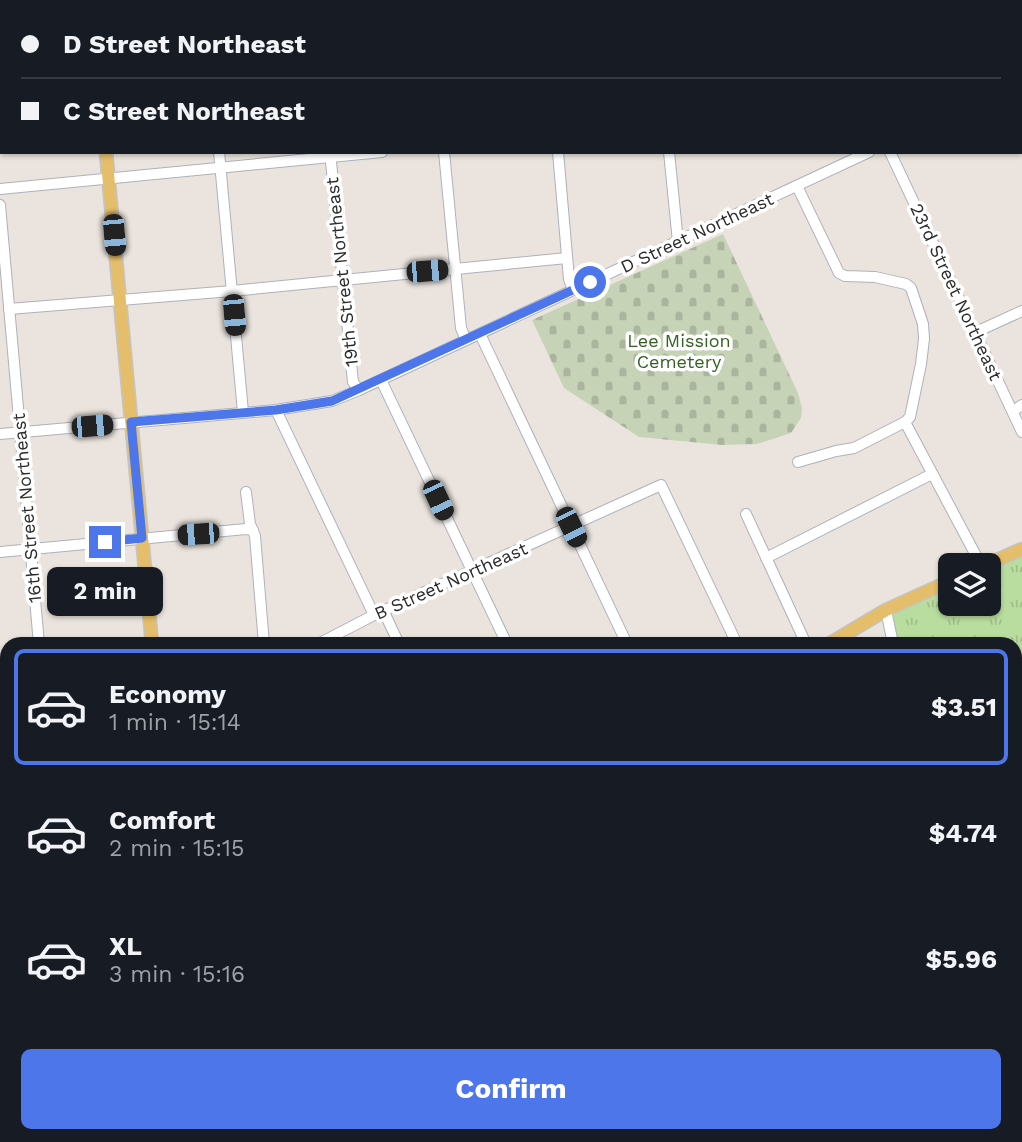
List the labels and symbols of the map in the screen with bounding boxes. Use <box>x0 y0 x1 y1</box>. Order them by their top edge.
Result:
street label: 19th Street Northeast <box>321 176 362 368</box>
street label: D Street Northeast <box>617 188 777 277</box>
street label: 23rd Street Northeast <box>906 200 1007 384</box>
car <box>102 213 127 257</box>
car <box>406 259 449 283</box>
route start <box>574 266 606 298</box>
car <box>222 293 247 337</box>
park label: Lee Mission Cemetery <box>627 330 731 372</box>
street label: 16th Street Northeast <box>8 412 45 604</box>
car <box>71 414 114 438</box>
car <box>420 477 457 523</box>
car <box>553 504 590 550</box>
car <box>177 522 220 546</box>
route end <box>89 526 121 558</box>
street label: B Street Northeast <box>371 537 531 624</box>
callout: 2 min <box>47 566 163 616</box>

